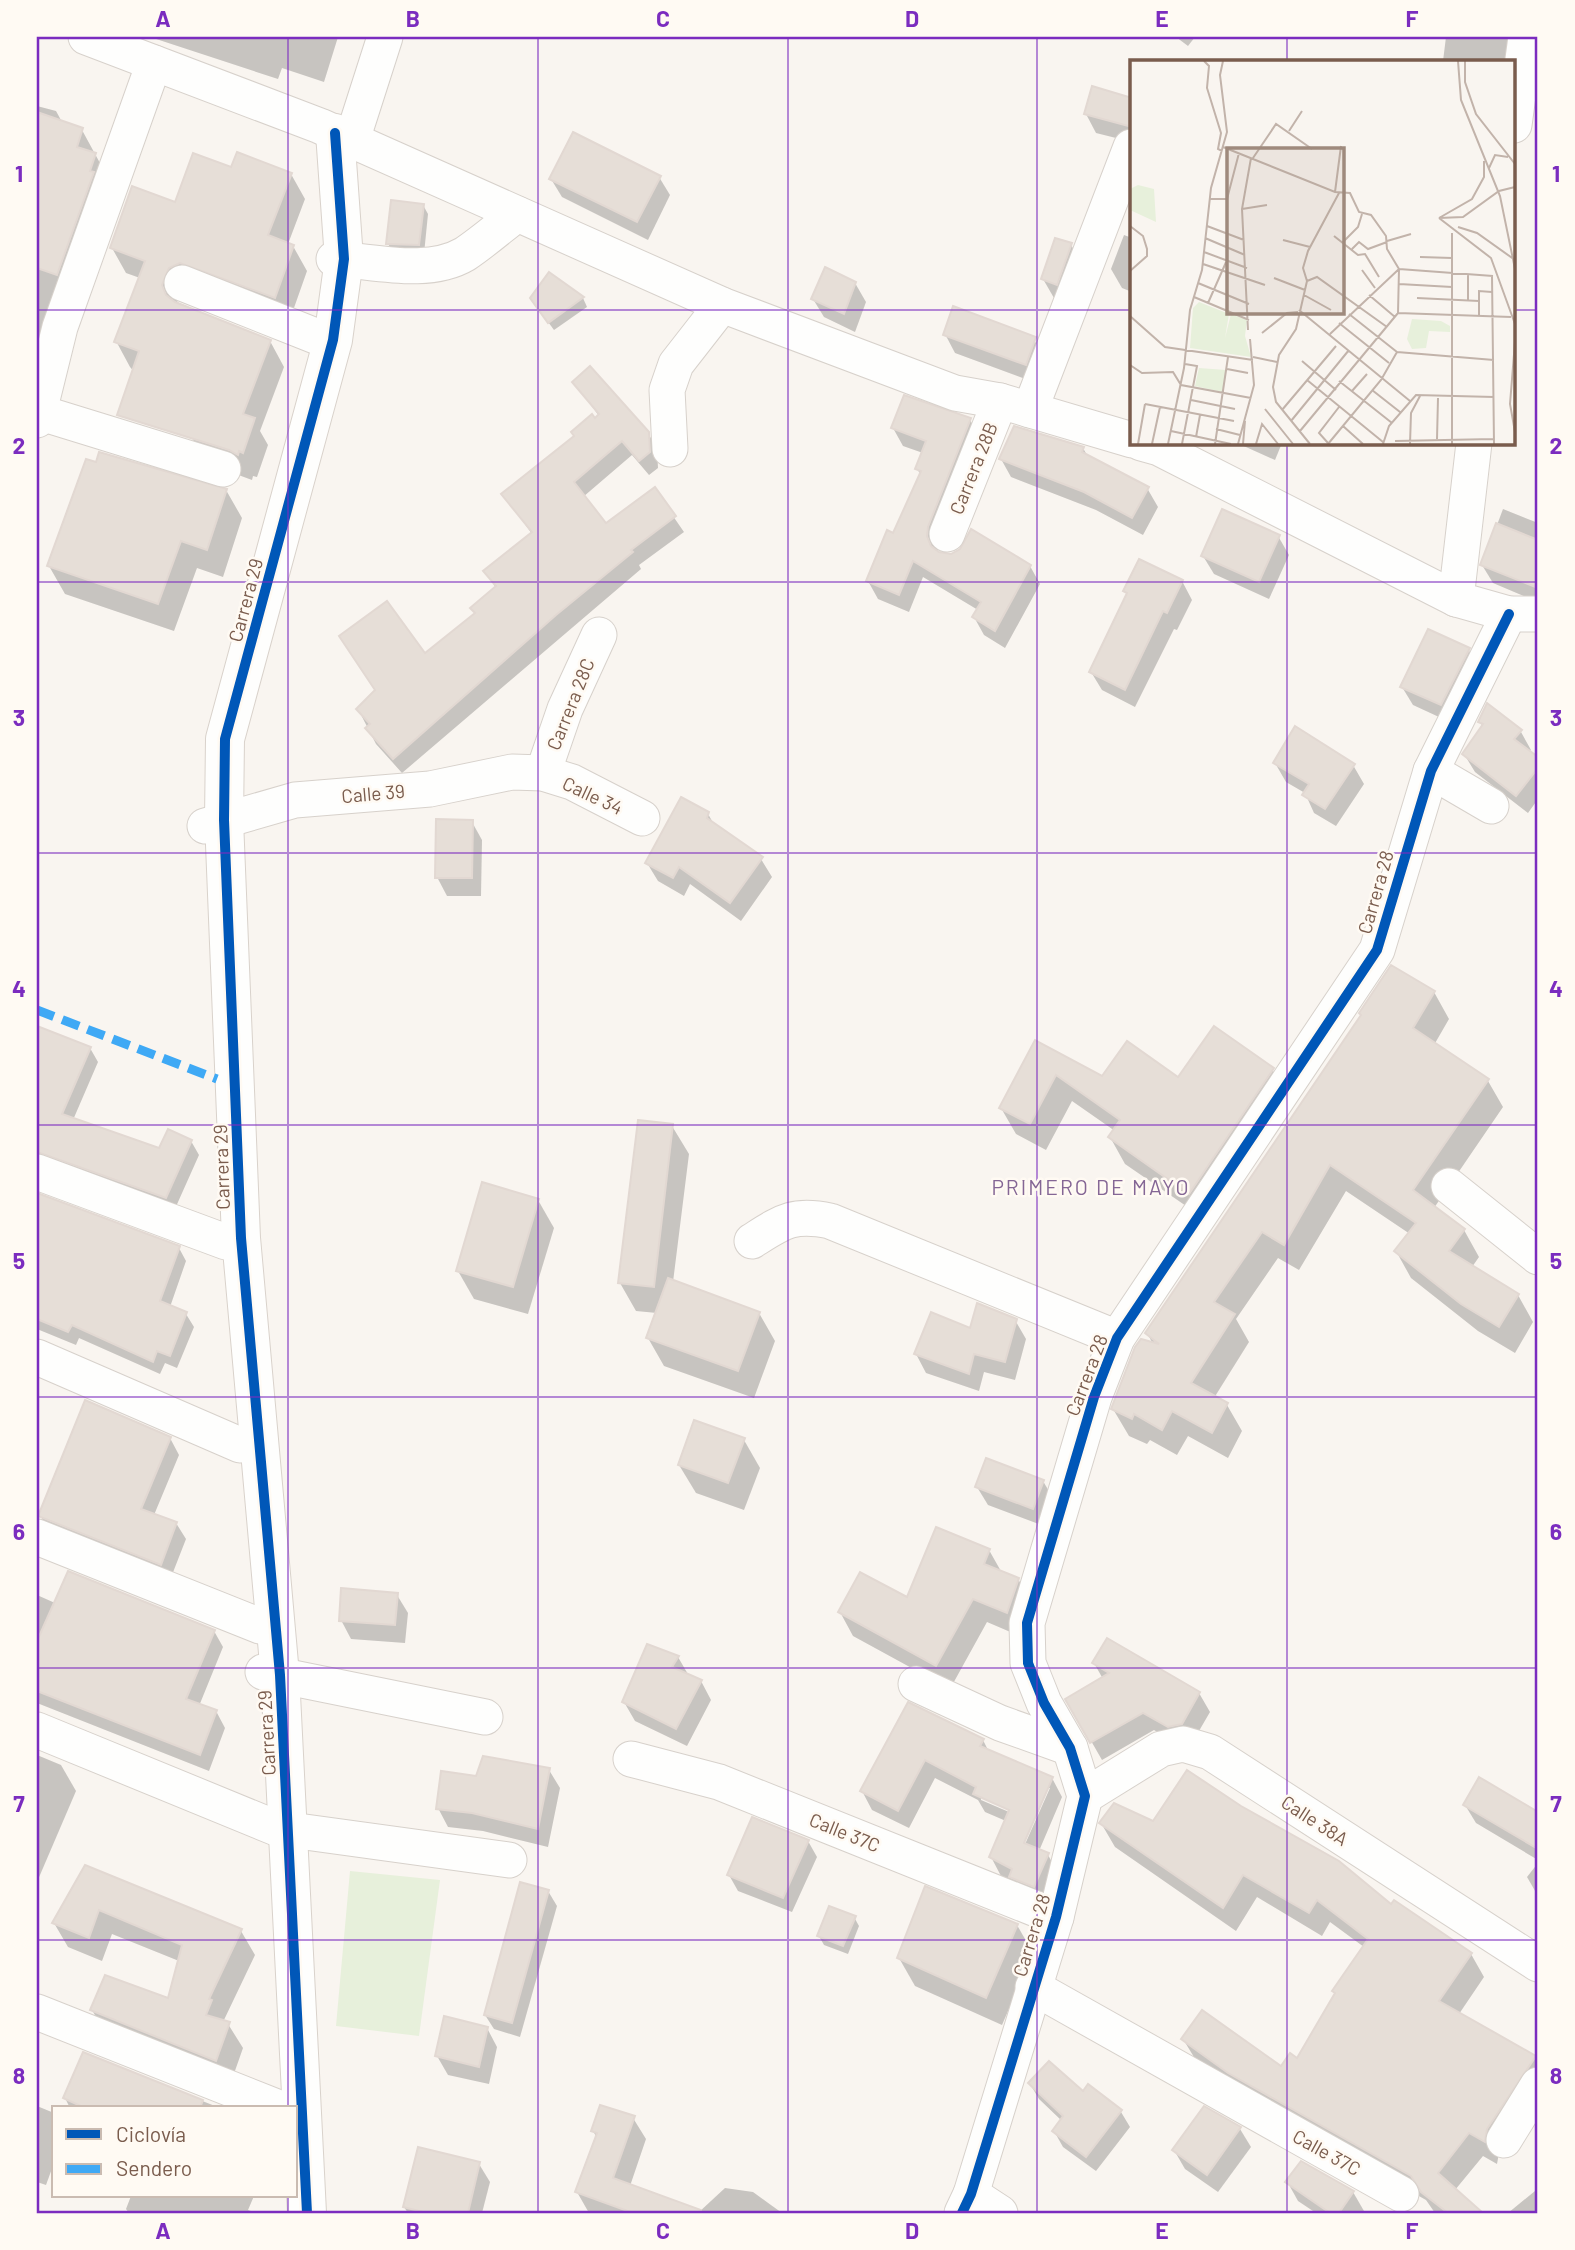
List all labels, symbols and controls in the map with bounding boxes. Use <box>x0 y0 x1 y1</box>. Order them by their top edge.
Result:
text: A <box>155 4 171 32</box>
text: B <box>406 4 420 32</box>
text: C <box>656 4 670 32</box>
text: D <box>905 4 919 32</box>
text: E <box>1155 4 1169 32</box>
text: F <box>1406 4 1419 32</box>
inset map <box>1130 60 1516 444</box>
text: 1 <box>15 159 23 187</box>
text: 1 <box>1552 159 1560 187</box>
street label: Carrera 28B <box>944 419 1002 517</box>
text: 2 <box>13 431 25 459</box>
text: 2 <box>1550 431 1562 459</box>
street label: Carrera 29 <box>223 556 267 644</box>
street label: Carrera 28C <box>541 655 599 753</box>
text: 3 <box>13 703 25 731</box>
text: 3 <box>1550 703 1562 731</box>
street label: Calle 34 <box>559 771 627 819</box>
street label: Calle 39 <box>340 779 406 807</box>
street label: Carrera 28 <box>1352 848 1398 936</box>
text: 4 <box>12 974 26 1002</box>
text: 4 <box>1549 974 1563 1002</box>
street label: Carrera 29 <box>208 1124 234 1210</box>
district label: PRIMERO DE MAYO <box>991 1174 1191 1199</box>
text: 5 <box>13 1246 25 1274</box>
text: 5 <box>1550 1246 1562 1274</box>
street label: Carrera 28 <box>1060 1331 1112 1419</box>
text: 6 <box>13 1517 25 1545</box>
text: 6 <box>1550 1517 1562 1545</box>
street label: Carrera 29 <box>252 1690 280 1776</box>
text: 7 <box>13 1789 25 1817</box>
text: 7 <box>1550 1789 1562 1817</box>
street label: Calle 38A <box>1277 1790 1353 1850</box>
street label: Calle 37C <box>806 1807 884 1857</box>
street label: Carrera 28 <box>1008 1891 1054 1979</box>
text: 8 <box>13 2061 25 2089</box>
text: 8 <box>1550 2061 1562 2089</box>
legend <box>52 2106 298 2198</box>
text: Ciclovía <box>116 2121 186 2146</box>
street label: Calle 37C <box>1289 2124 1365 2180</box>
text: Sendero <box>116 2155 192 2180</box>
text: A <box>155 2216 171 2244</box>
text: B <box>406 2216 420 2244</box>
text: C <box>656 2216 670 2244</box>
text: D <box>905 2216 919 2244</box>
text: E <box>1155 2216 1169 2244</box>
text: F <box>1406 2216 1419 2244</box>

